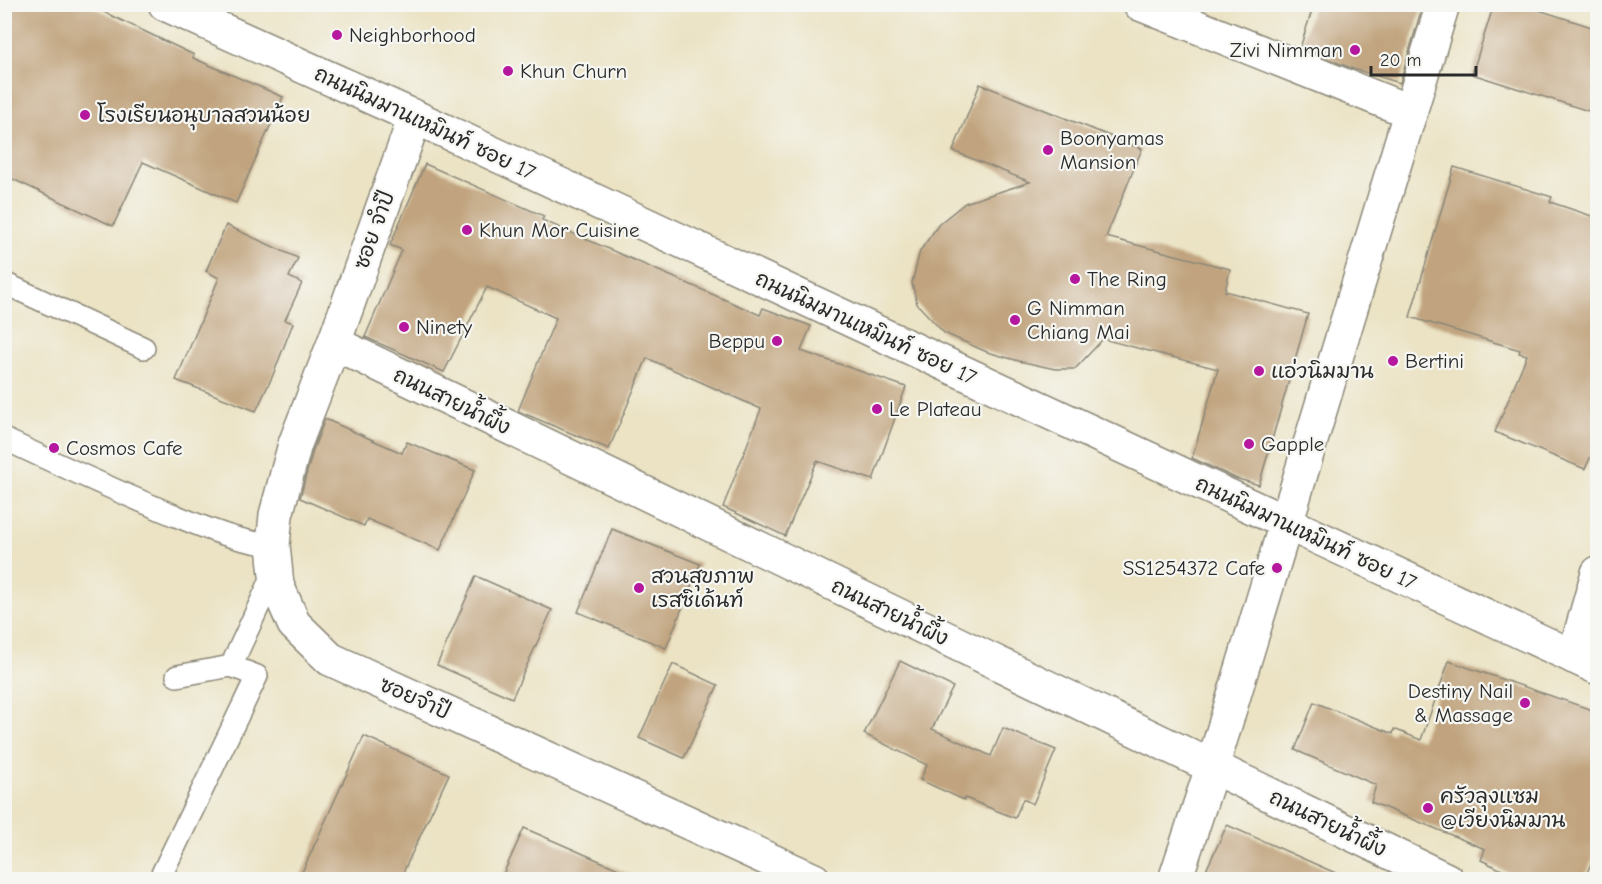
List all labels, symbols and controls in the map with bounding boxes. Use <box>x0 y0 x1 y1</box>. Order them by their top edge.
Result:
place label: Neighborhood <box>349 23 476 47</box>
marker: Neighborhood <box>330 28 344 42</box>
place label: Zivi Nimman <box>1230 38 1343 62</box>
scale bar <box>1371 39 1476 77</box>
marker: Zivi Nimman <box>1348 43 1362 57</box>
text: 20 m <box>1380 50 1421 71</box>
place label: Khun Churn <box>520 59 627 83</box>
street label: ถนนนิมมานเหมินท์ ซอย 17 <box>311 60 540 185</box>
marker: Khun Churn <box>501 64 515 78</box>
place label: โรงเรียนอนุบาลสวนน้อย <box>97 102 311 131</box>
marker: โรงเรียนอนุบาลสวนน้อย <box>78 108 92 122</box>
place label: Boonyamas Mansion <box>1060 126 1164 174</box>
marker: Boonyamas Mansion <box>1041 143 1055 157</box>
street label: ซอย จำปี <box>348 187 399 272</box>
place label: Khun Mor Cuisine <box>479 218 639 242</box>
marker: Khun Mor Cuisine <box>460 223 474 237</box>
street label: ถนนนิมมานเหมินท์ ซอย 17 <box>752 265 981 390</box>
place label: The Ring <box>1087 267 1167 291</box>
marker: The Ring <box>1068 272 1082 286</box>
place label: G Nimman Chiang Mai <box>1027 296 1130 344</box>
marker: G Nimman Chiang Mai <box>1008 313 1022 327</box>
place label: Ninety <box>416 315 473 339</box>
marker: Ninety <box>397 320 411 334</box>
place label: Beppu <box>708 329 765 353</box>
marker: Beppu <box>770 334 784 348</box>
place label: Bertini <box>1405 349 1464 373</box>
marker: Bertini <box>1386 354 1400 368</box>
street label: ถนนสายน้ำผึ้ง <box>390 356 517 440</box>
place label: แอ่วนิมมาน <box>1271 358 1374 383</box>
marker: แอ่วนิมมาน <box>1252 364 1266 378</box>
place label: Le Plateau <box>889 397 981 421</box>
marker: Le Plateau <box>870 402 884 416</box>
place label: Gapple <box>1261 432 1324 456</box>
place label: Cosmos Cafe <box>66 436 182 460</box>
marker: Gapple <box>1242 437 1256 451</box>
marker: Cosmos Cafe <box>47 441 61 455</box>
street label: ถนนนิมมานเหมินท์ ซอย 17 <box>1192 470 1421 595</box>
place label: SS1254372 Cafe <box>1123 556 1265 580</box>
marker: SS1254372 Cafe <box>1270 561 1284 575</box>
place label: สวนสุขภาพ เรสซิเด้นท์ <box>651 564 754 612</box>
street label: ถนนสายน้ำผึ้ง <box>828 567 955 651</box>
marker: สวนสุขภาพ เรสซิเด้นท์ <box>632 581 646 595</box>
street label: ซอยจำปี <box>376 671 454 724</box>
place label: Destiny Nail & Massage <box>1408 679 1513 727</box>
marker: Destiny Nail & Massage <box>1518 696 1532 710</box>
street label: ถนนสายน้ำผึ้ง <box>1266 778 1393 862</box>
place label: ครัวลุงแซม @เวียงนิมมาน <box>1440 784 1566 832</box>
marker: ครัวลุงแซม @เวียงนิมมาน <box>1421 801 1435 815</box>

